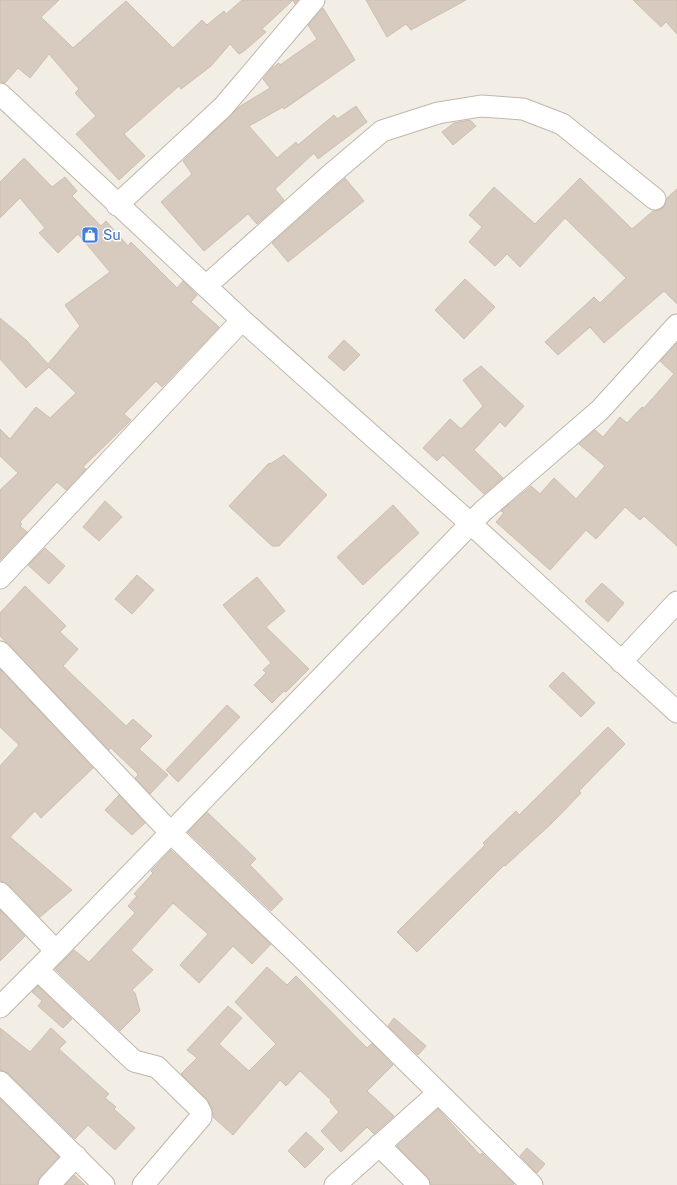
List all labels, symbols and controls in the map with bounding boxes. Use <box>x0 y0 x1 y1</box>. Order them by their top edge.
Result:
shop icon: Su <box>80 225 100 245</box>
place label: Su <box>103 227 121 243</box>

